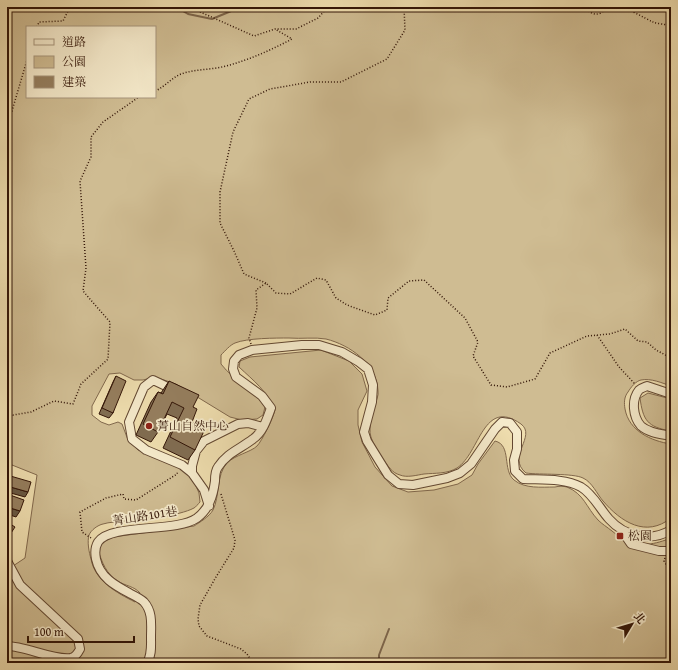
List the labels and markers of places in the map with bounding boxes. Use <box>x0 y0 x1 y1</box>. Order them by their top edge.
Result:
place label: 菁山自然中心 <box>157 417 229 434</box>
marker: 菁山自然中心 <box>144 421 154 431</box>
place label: 松園 <box>628 527 652 544</box>
marker: 松園 <box>615 531 625 541</box>

